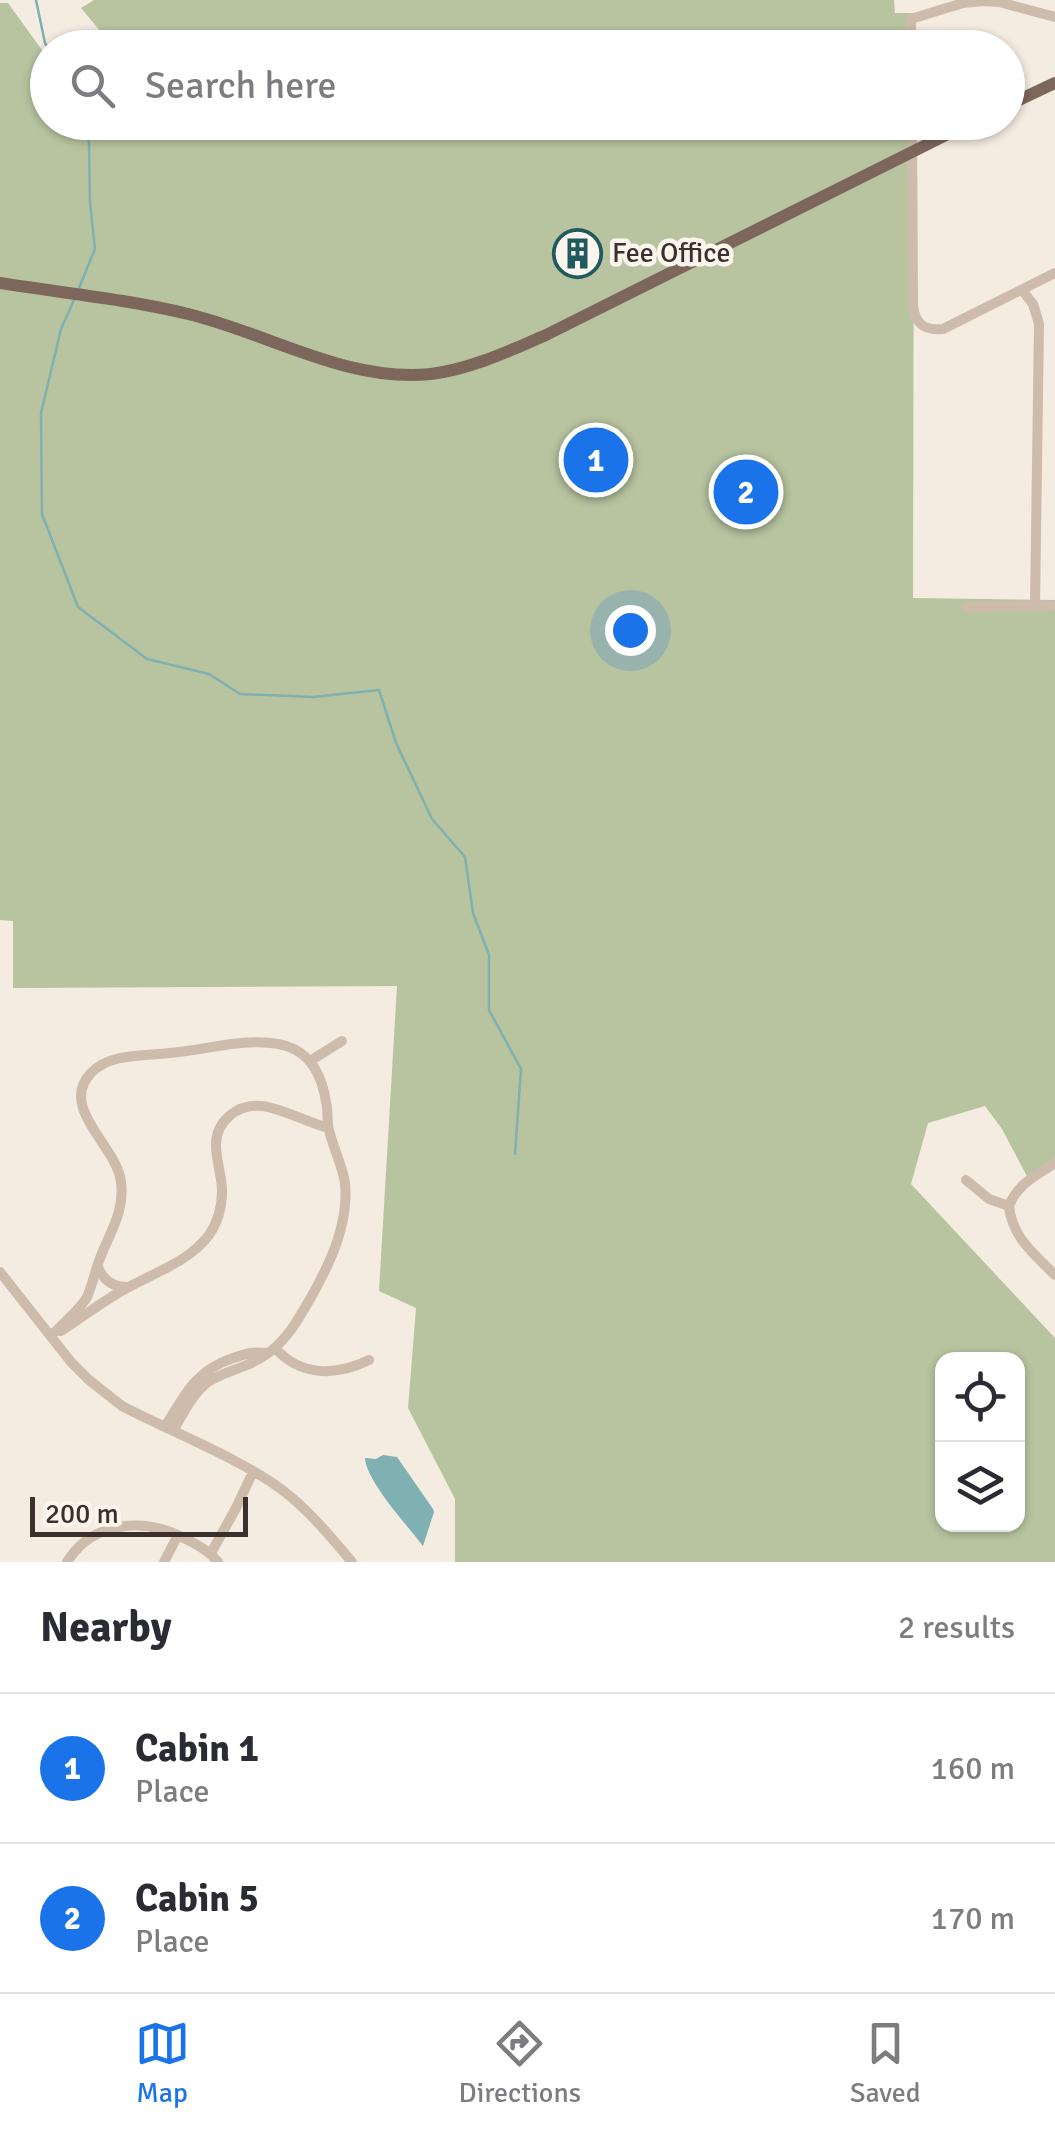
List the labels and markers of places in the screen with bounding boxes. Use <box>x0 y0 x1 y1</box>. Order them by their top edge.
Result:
building icon: Fee Office <box>551 227 603 279</box>
place label: Fee Office <box>612 236 730 270</box>
pin: 1 <box>564 422 628 498</box>
pin: 2 <box>714 454 778 530</box>

